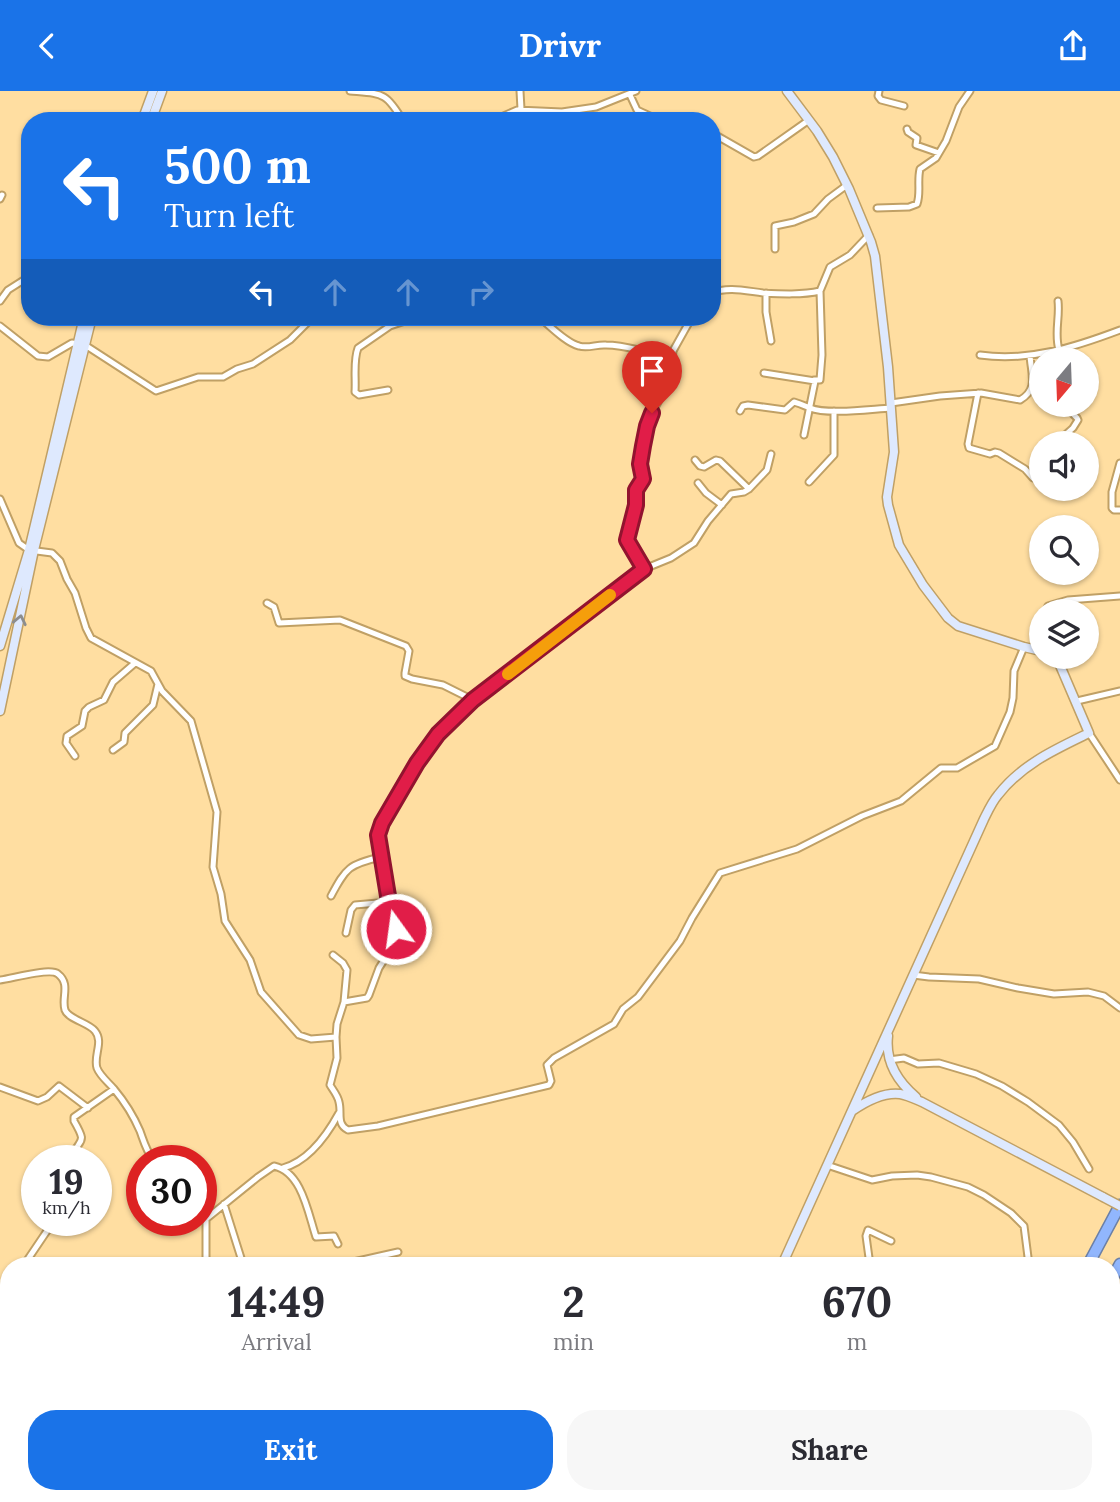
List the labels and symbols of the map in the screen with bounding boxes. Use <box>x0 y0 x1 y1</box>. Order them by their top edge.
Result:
pin <box>622 341 682 413</box>
north arrow <box>1029 347 1099 417</box>
one-way arrow <box>12 614 27 626</box>
position arrow <box>359 892 433 966</box>
speed limit sign: 30 <box>126 1145 217 1236</box>

